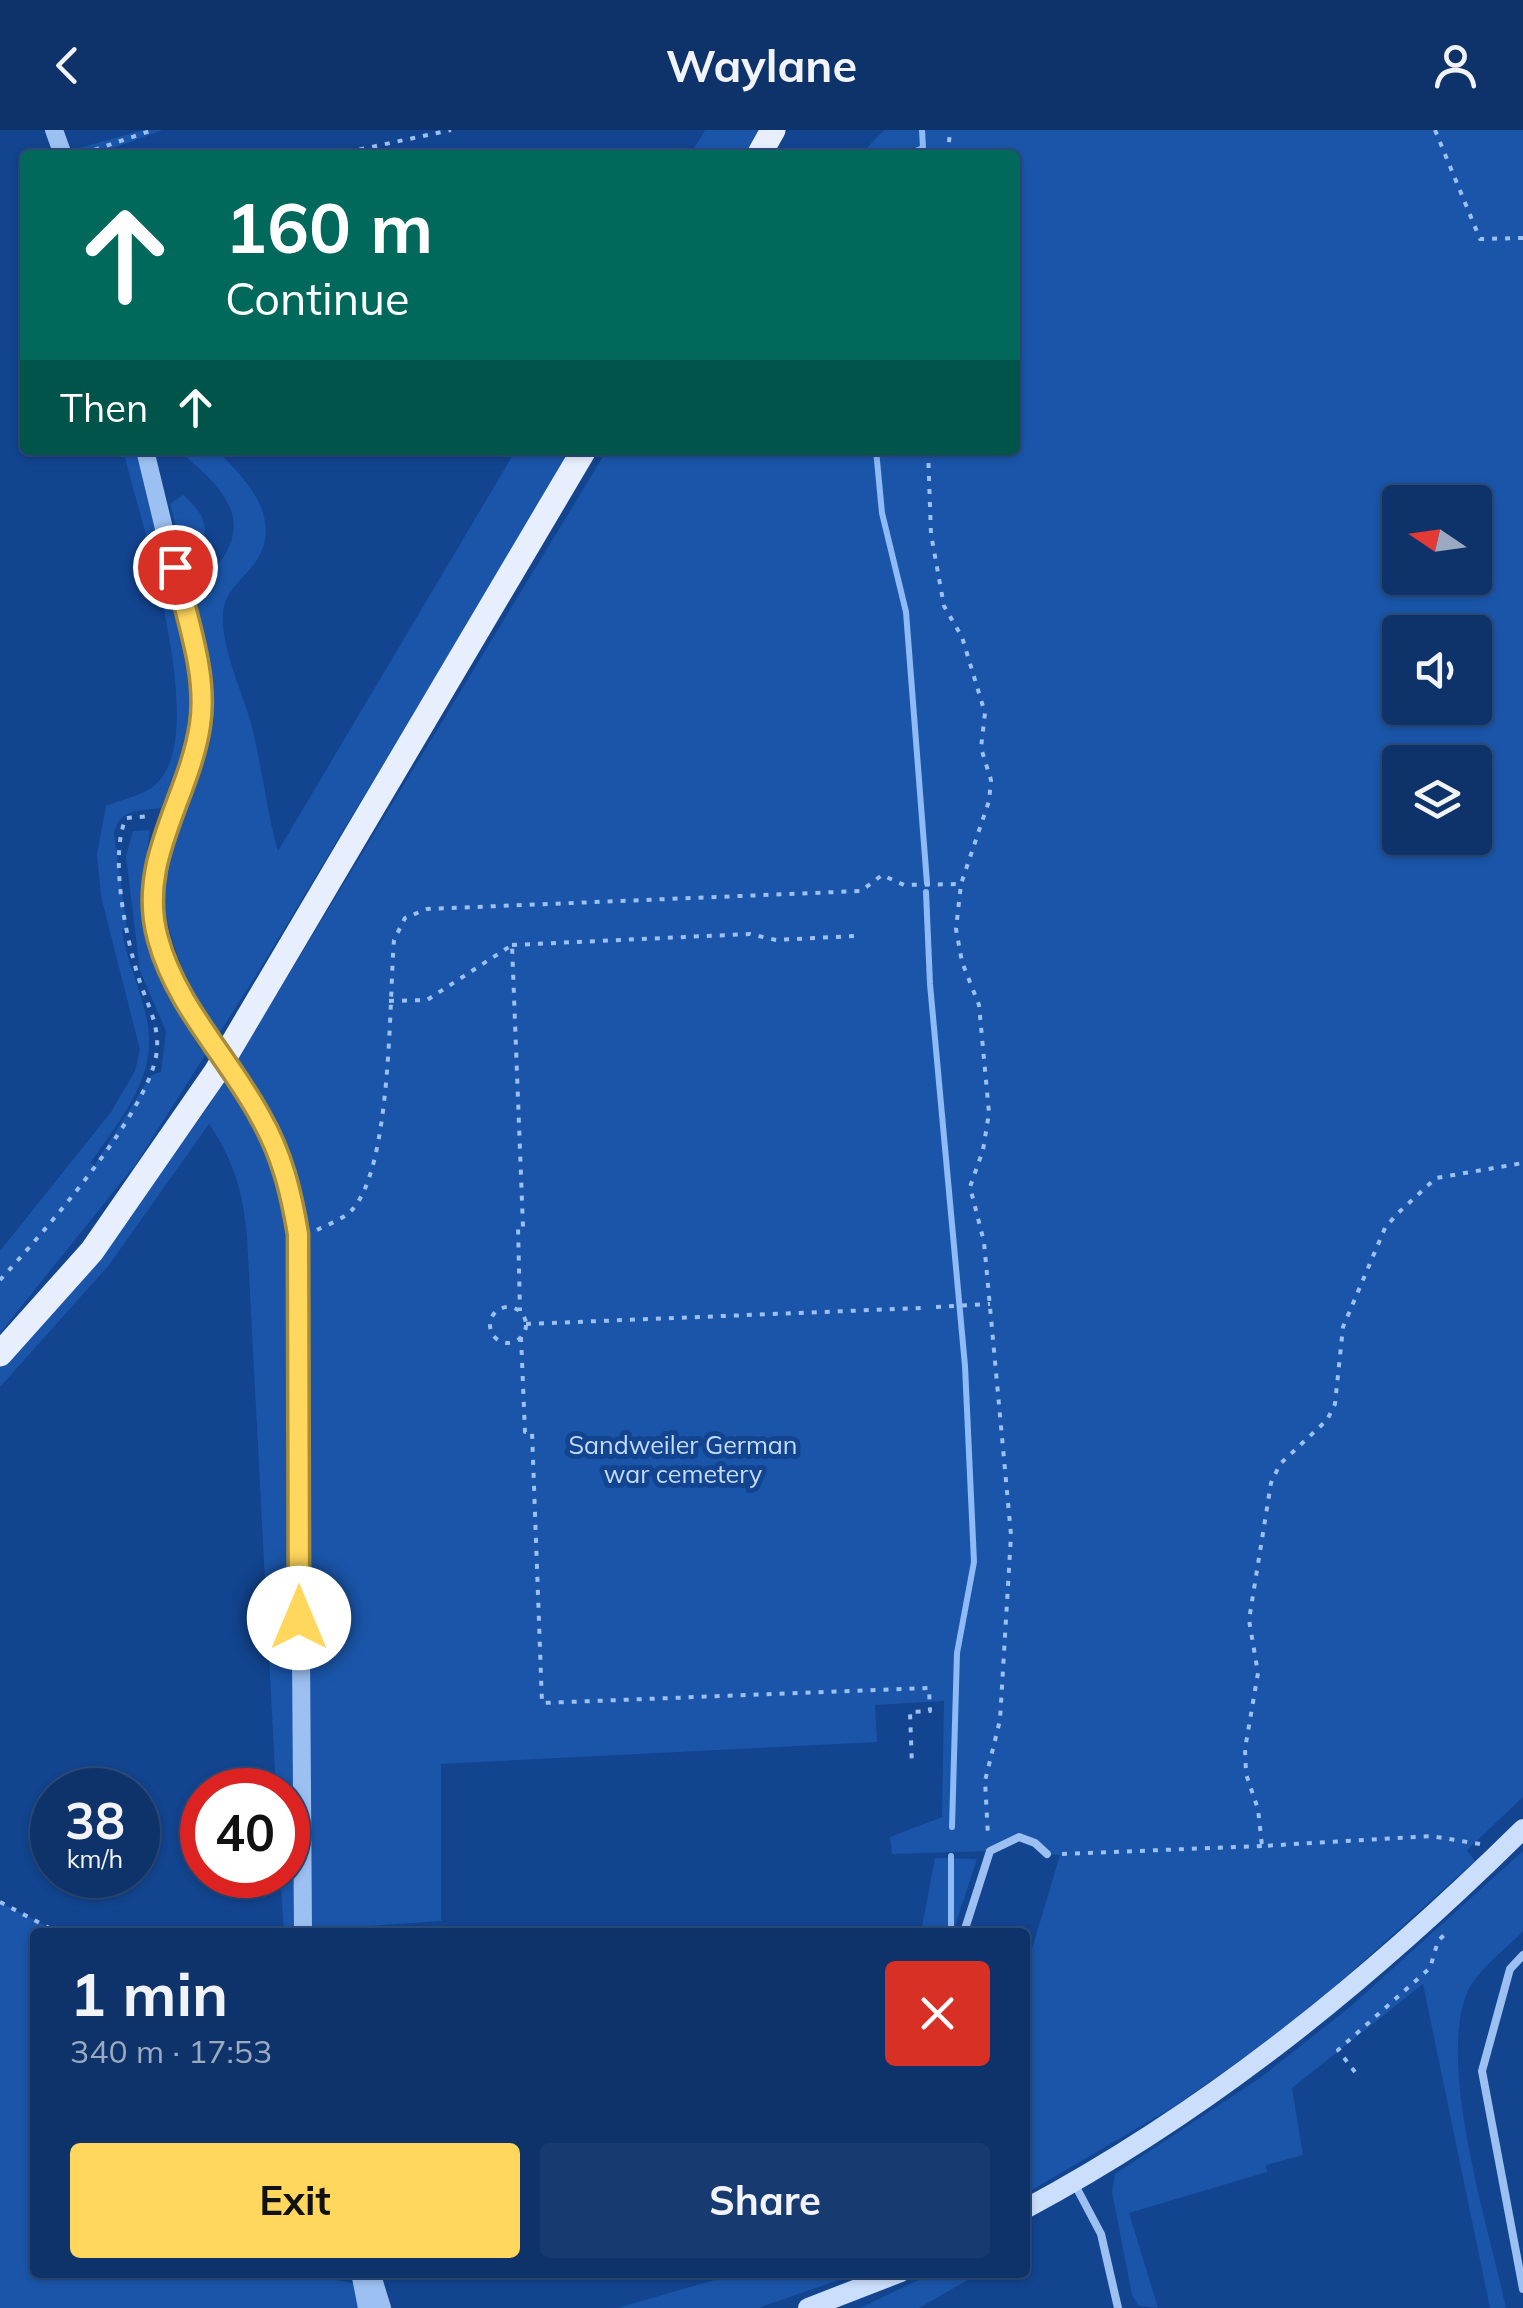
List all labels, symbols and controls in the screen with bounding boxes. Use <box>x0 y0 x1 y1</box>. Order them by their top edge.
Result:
text: Waylane <box>666 37 857 93</box>
icon: back <box>40 38 95 93</box>
icon: person <box>1428 38 1483 93</box>
text: 160 m <box>225 183 433 271</box>
icon: ahead <box>60 190 190 320</box>
text: Continue <box>225 270 410 326</box>
icon: ahead <box>168 380 223 435</box>
text: Then <box>60 384 148 432</box>
north arrow <box>1382 485 1492 595</box>
map controls <box>1382 485 1492 855</box>
pin <box>133 525 218 610</box>
icon: arrive <box>148 540 203 595</box>
button: sound <box>1382 615 1492 725</box>
button: layers <box>1382 745 1492 855</box>
park label: Sandweiler German war cemetery <box>568 1429 798 1489</box>
position arrow <box>247 1566 351 1670</box>
speed limit sign: 40 <box>180 1768 310 1898</box>
text: 38 <box>65 1789 125 1852</box>
text: km/h <box>67 1843 123 1874</box>
text: 1 min <box>70 1956 228 2031</box>
button: close <box>885 1961 990 2066</box>
text: 340 m · 17:53 <box>70 2031 272 2071</box>
button: Exit <box>70 2143 520 2258</box>
button: Share <box>540 2143 990 2258</box>

